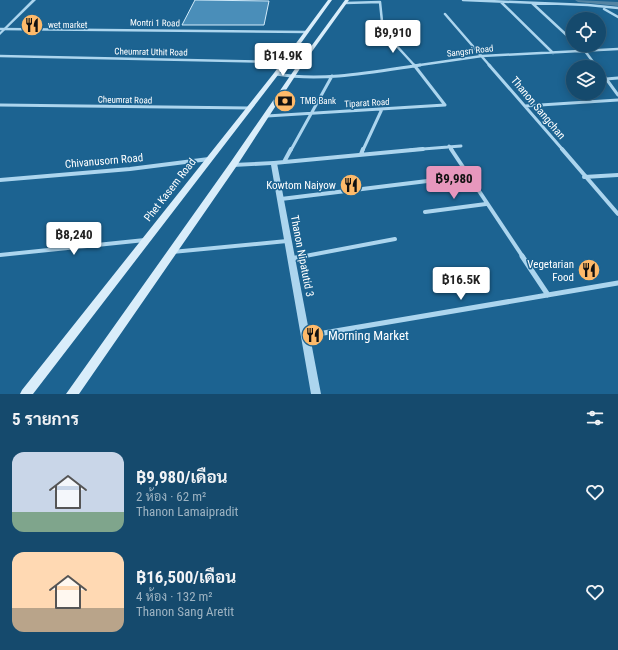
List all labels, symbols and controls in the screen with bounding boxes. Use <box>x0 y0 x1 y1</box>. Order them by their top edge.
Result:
restaurant icon: wet market <box>19 12 45 38</box>
map controls <box>566 12 606 100</box>
button: locate <box>566 12 606 52</box>
street label: Montri 1 Road <box>130 18 180 28</box>
place label: wet market <box>48 20 88 30</box>
pin: ฿9,910 <box>360 20 426 54</box>
text: ฿9,910 <box>374 25 412 40</box>
pin: ฿14.9K <box>250 43 316 77</box>
street label: Sangsri Road <box>446 43 494 59</box>
street label: Cheumrat Uthit Road <box>114 46 188 58</box>
text: ฿14.9K <box>264 48 302 63</box>
button: layers <box>566 60 606 100</box>
street label: Thanon Sangchan <box>508 74 568 142</box>
bank icon: TMB Bank <box>272 88 298 114</box>
street label: Cheumrat Road <box>98 95 152 105</box>
place label: TMB Bank <box>300 96 336 106</box>
street label: Tiparat Road <box>344 97 390 109</box>
street label: Chivanusorn Road <box>64 151 144 171</box>
street label: Phet Kasem Road <box>141 156 199 224</box>
pin: ฿9,980 <box>421 166 487 200</box>
text: ฿9,980 <box>435 171 473 186</box>
restaurant icon: Kowtom Naiyow <box>338 172 364 198</box>
place label: Kowtom Naiyow <box>266 179 336 192</box>
street label: Thanon Nipatutid 3 <box>288 214 316 298</box>
pin: ฿8,240 <box>41 222 107 256</box>
text: ฿8,240 <box>55 227 93 242</box>
restaurant icon: Vegetarian Food <box>576 257 602 283</box>
place label: Vegetarian Food <box>527 258 574 284</box>
pin: ฿16.5K <box>428 267 494 301</box>
text: ฿16.5K <box>442 272 480 287</box>
restaurant icon: Morning Market <box>300 322 326 348</box>
place label: Morning Market <box>328 328 409 343</box>
icon: filters <box>584 407 606 429</box>
text: 5 รายการ <box>12 409 79 429</box>
text: ฿9,980/เดือน <box>136 467 228 487</box>
icon: home <box>44 468 92 516</box>
icon: heart <box>584 481 606 503</box>
text: 2 ห้อง · 62 m² <box>136 489 206 504</box>
text: Thanon Lamaipradit <box>136 504 238 519</box>
text: ฿16,500/เดือน <box>136 567 236 587</box>
icon: home <box>44 568 92 616</box>
icon: heart <box>584 581 606 603</box>
text: 4 ห้อง · 132 m² <box>136 589 213 604</box>
text: Thanon Sang Aretit <box>136 604 234 619</box>

